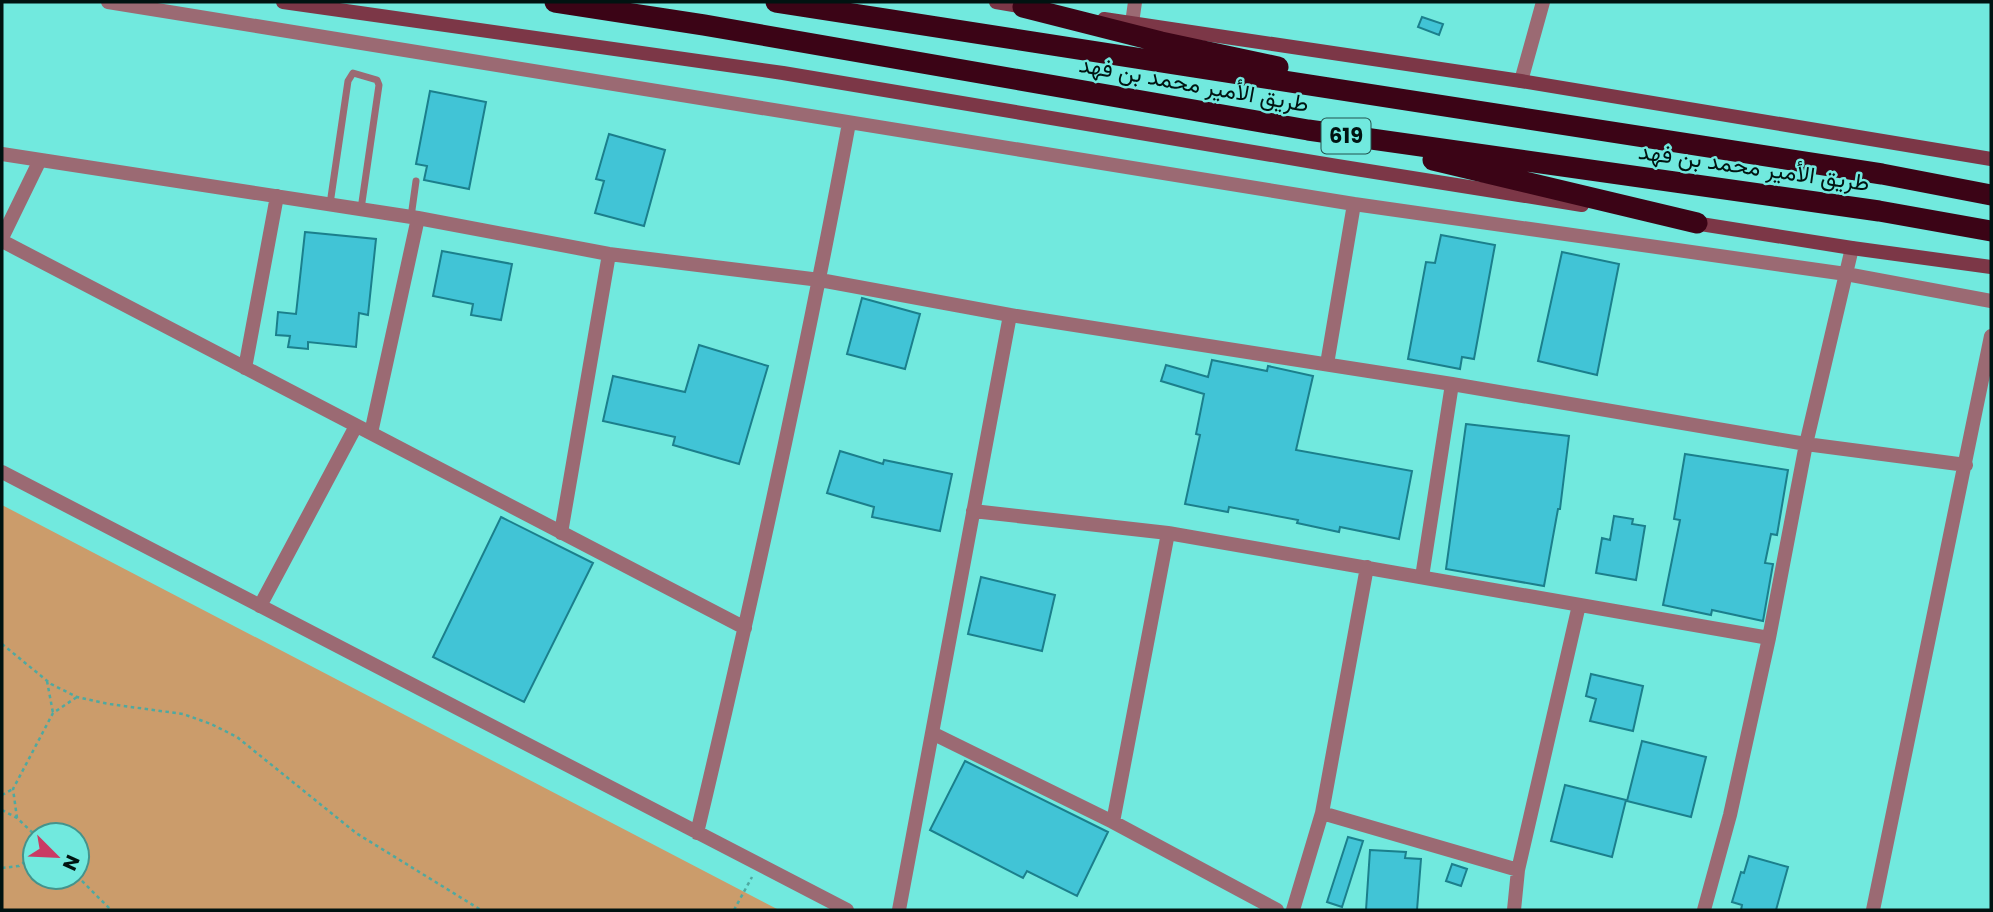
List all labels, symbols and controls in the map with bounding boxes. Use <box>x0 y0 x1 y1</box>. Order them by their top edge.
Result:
street label: طريق الأمير محمد بن فهد <box>1077 48 1311 120</box>
road number: 619 <box>1322 118 1370 154</box>
street label: طريق الأمير محمد بن فهد <box>1636 135 1872 199</box>
north arrow <box>21 821 91 891</box>
text: N <box>56 851 86 875</box>

